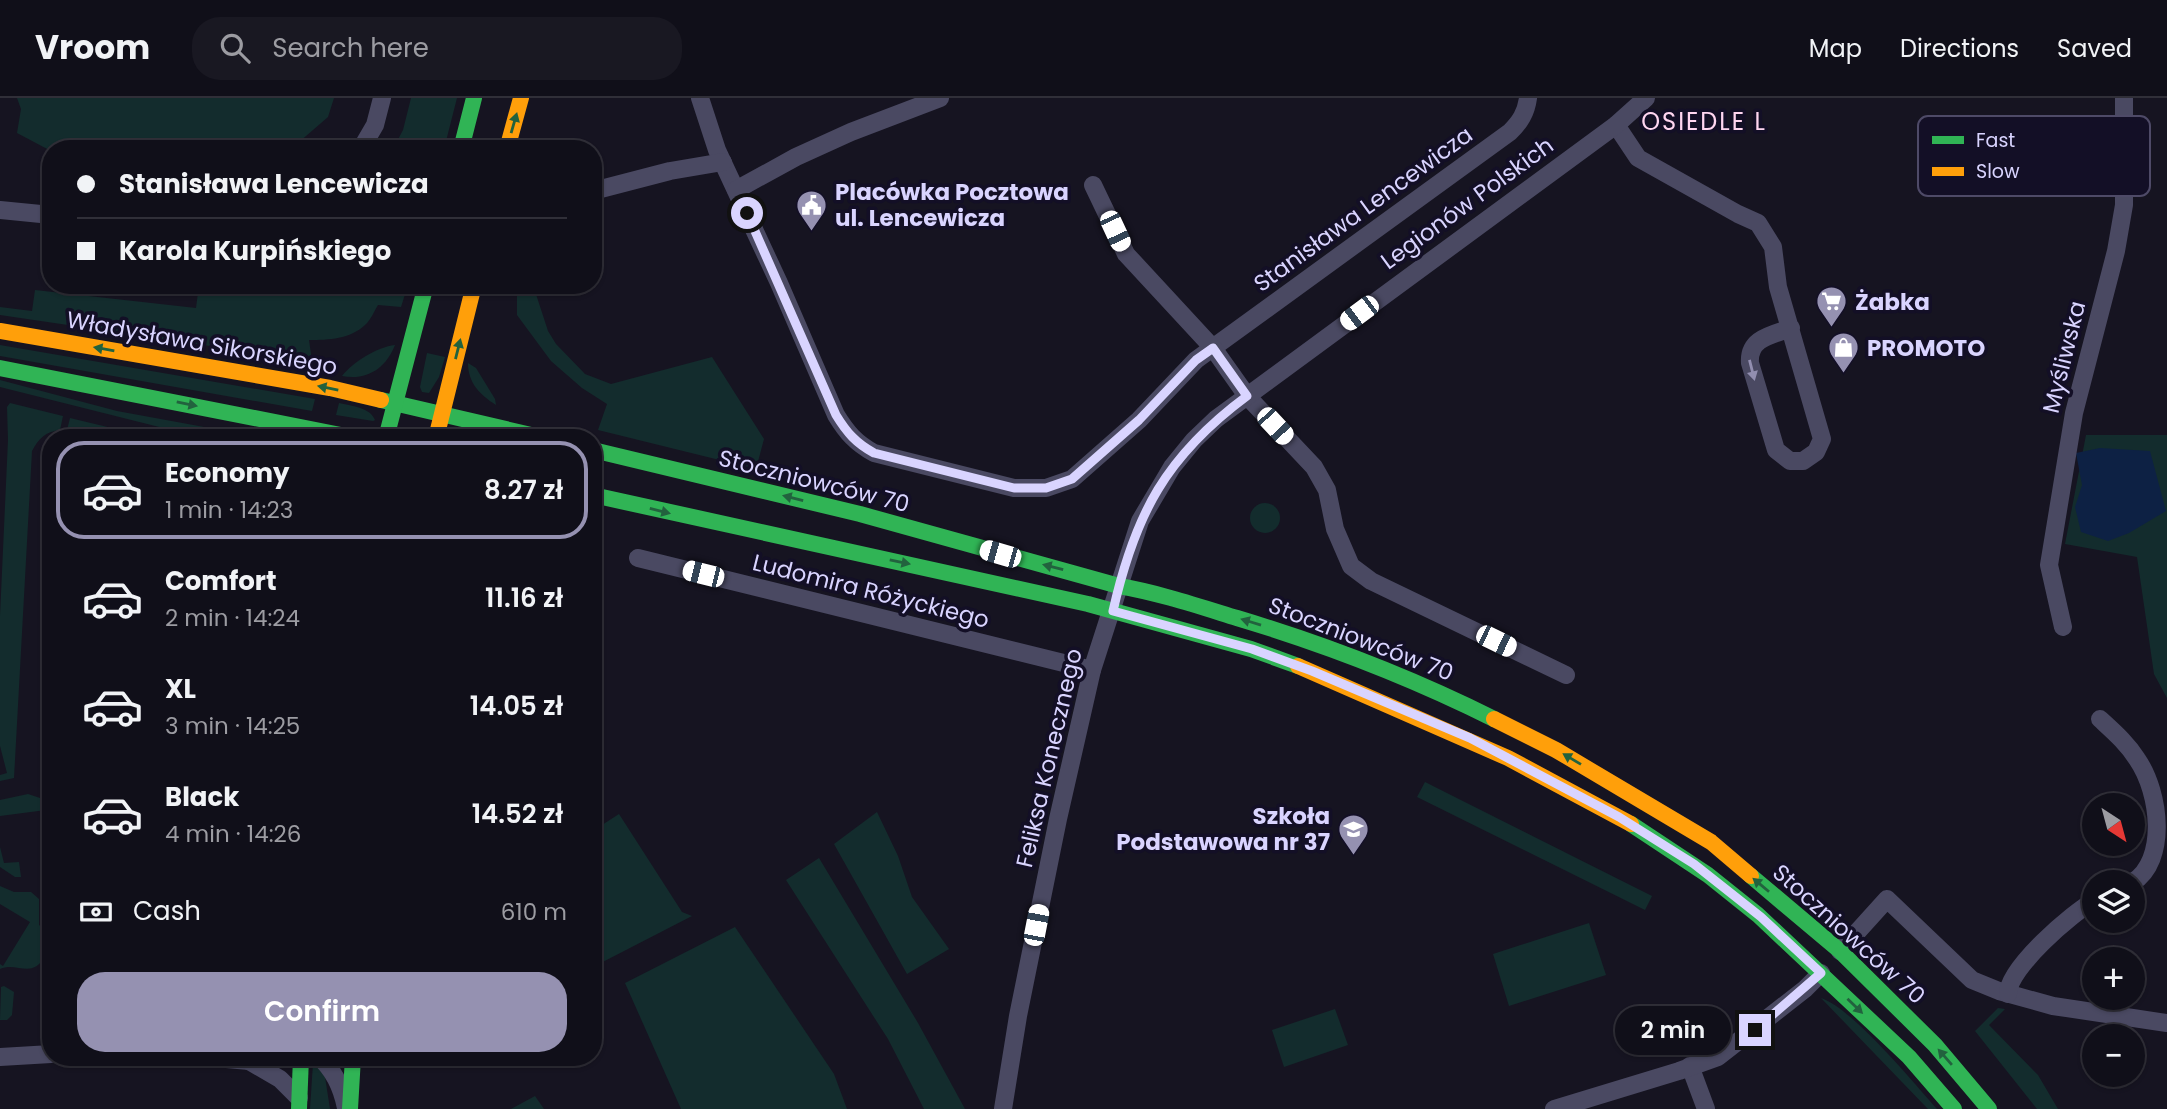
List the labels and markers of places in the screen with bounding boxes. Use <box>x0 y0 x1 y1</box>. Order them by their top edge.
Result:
place label: Placówka Pocztowa ul. Lencewicza <box>835 176 1069 234</box>
public building icon: Placówka Pocztowa ul. Lencewicza <box>795 188 829 232</box>
supermarket icon: Żabka <box>1815 285 1849 329</box>
place label: Żabka <box>1855 286 1930 318</box>
shop icon: PROMOTO <box>1827 331 1861 375</box>
place label: PROMOTO <box>1867 332 1985 364</box>
place label: Szkoła Podstawowa nr 37 <box>1116 800 1330 858</box>
school or university icon: Szkoła Podstawowa nr 37 <box>1336 812 1370 856</box>

